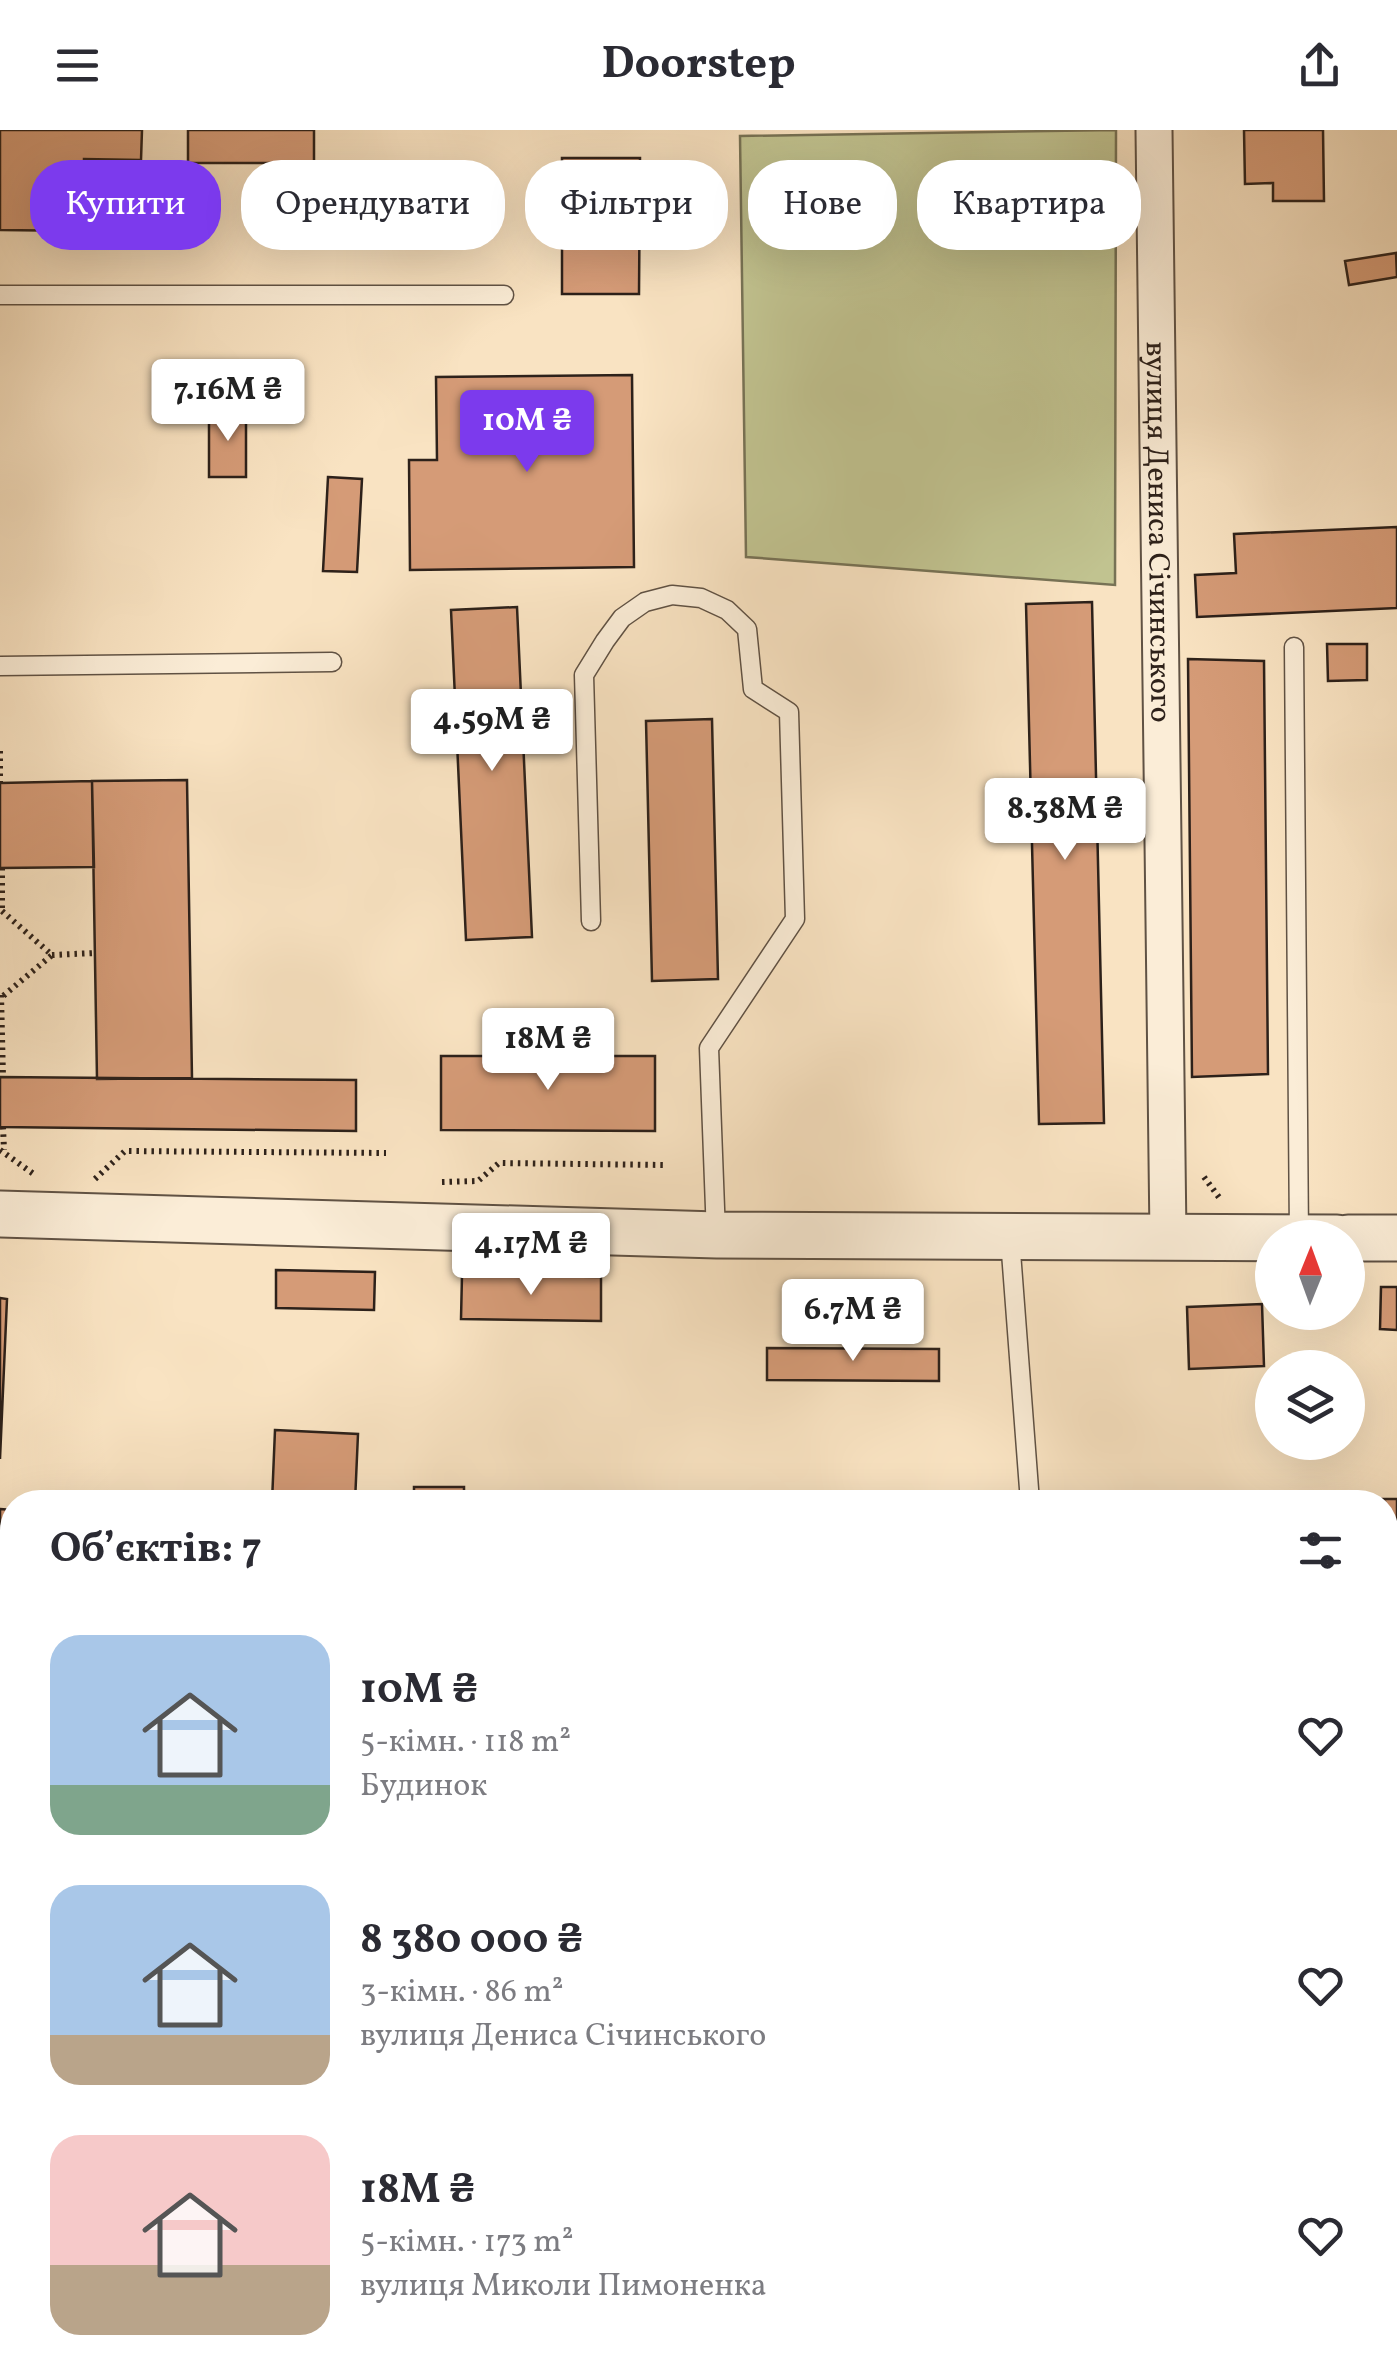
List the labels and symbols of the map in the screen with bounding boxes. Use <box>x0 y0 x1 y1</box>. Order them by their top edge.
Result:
street label: вулиця Дениса Січинського <box>1134 341 1180 723</box>
pin: 7.16M ₴ <box>136 359 320 444</box>
pin: 10M ₴ <box>457 390 597 475</box>
pin: 4.59M ₴ <box>400 689 584 774</box>
pin: 8.38M ₴ <box>973 778 1157 863</box>
pin: 18M ₴ <box>478 1008 618 1093</box>
pin: 4.17M ₴ <box>439 1213 623 1298</box>
north arrow <box>1255 1220 1365 1330</box>
pin: 6.7M ₴ <box>772 1279 934 1364</box>

